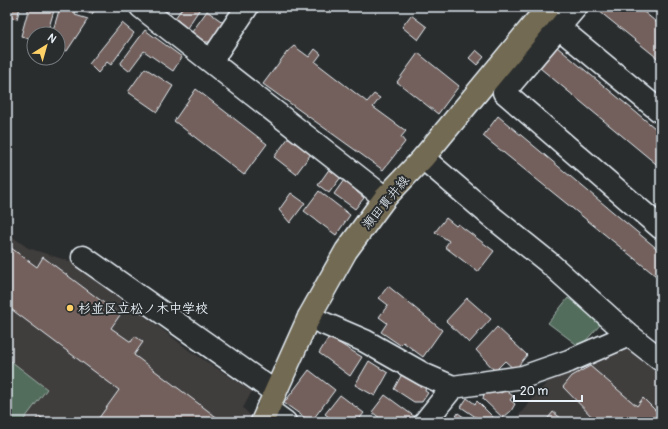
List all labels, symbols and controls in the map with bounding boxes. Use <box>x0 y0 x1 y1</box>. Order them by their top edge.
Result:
north arrow <box>26 26 66 66</box>
text: N <box>45 31 59 46</box>
street label: 瀬田貫井線 <box>359 172 413 233</box>
place label: 杉並区立松ノ木中学校 <box>78 301 208 317</box>
marker: 杉並区立松ノ木中学校 <box>65 303 75 313</box>
scale bar <box>514 377 582 403</box>
text: 20 m <box>520 384 549 399</box>

